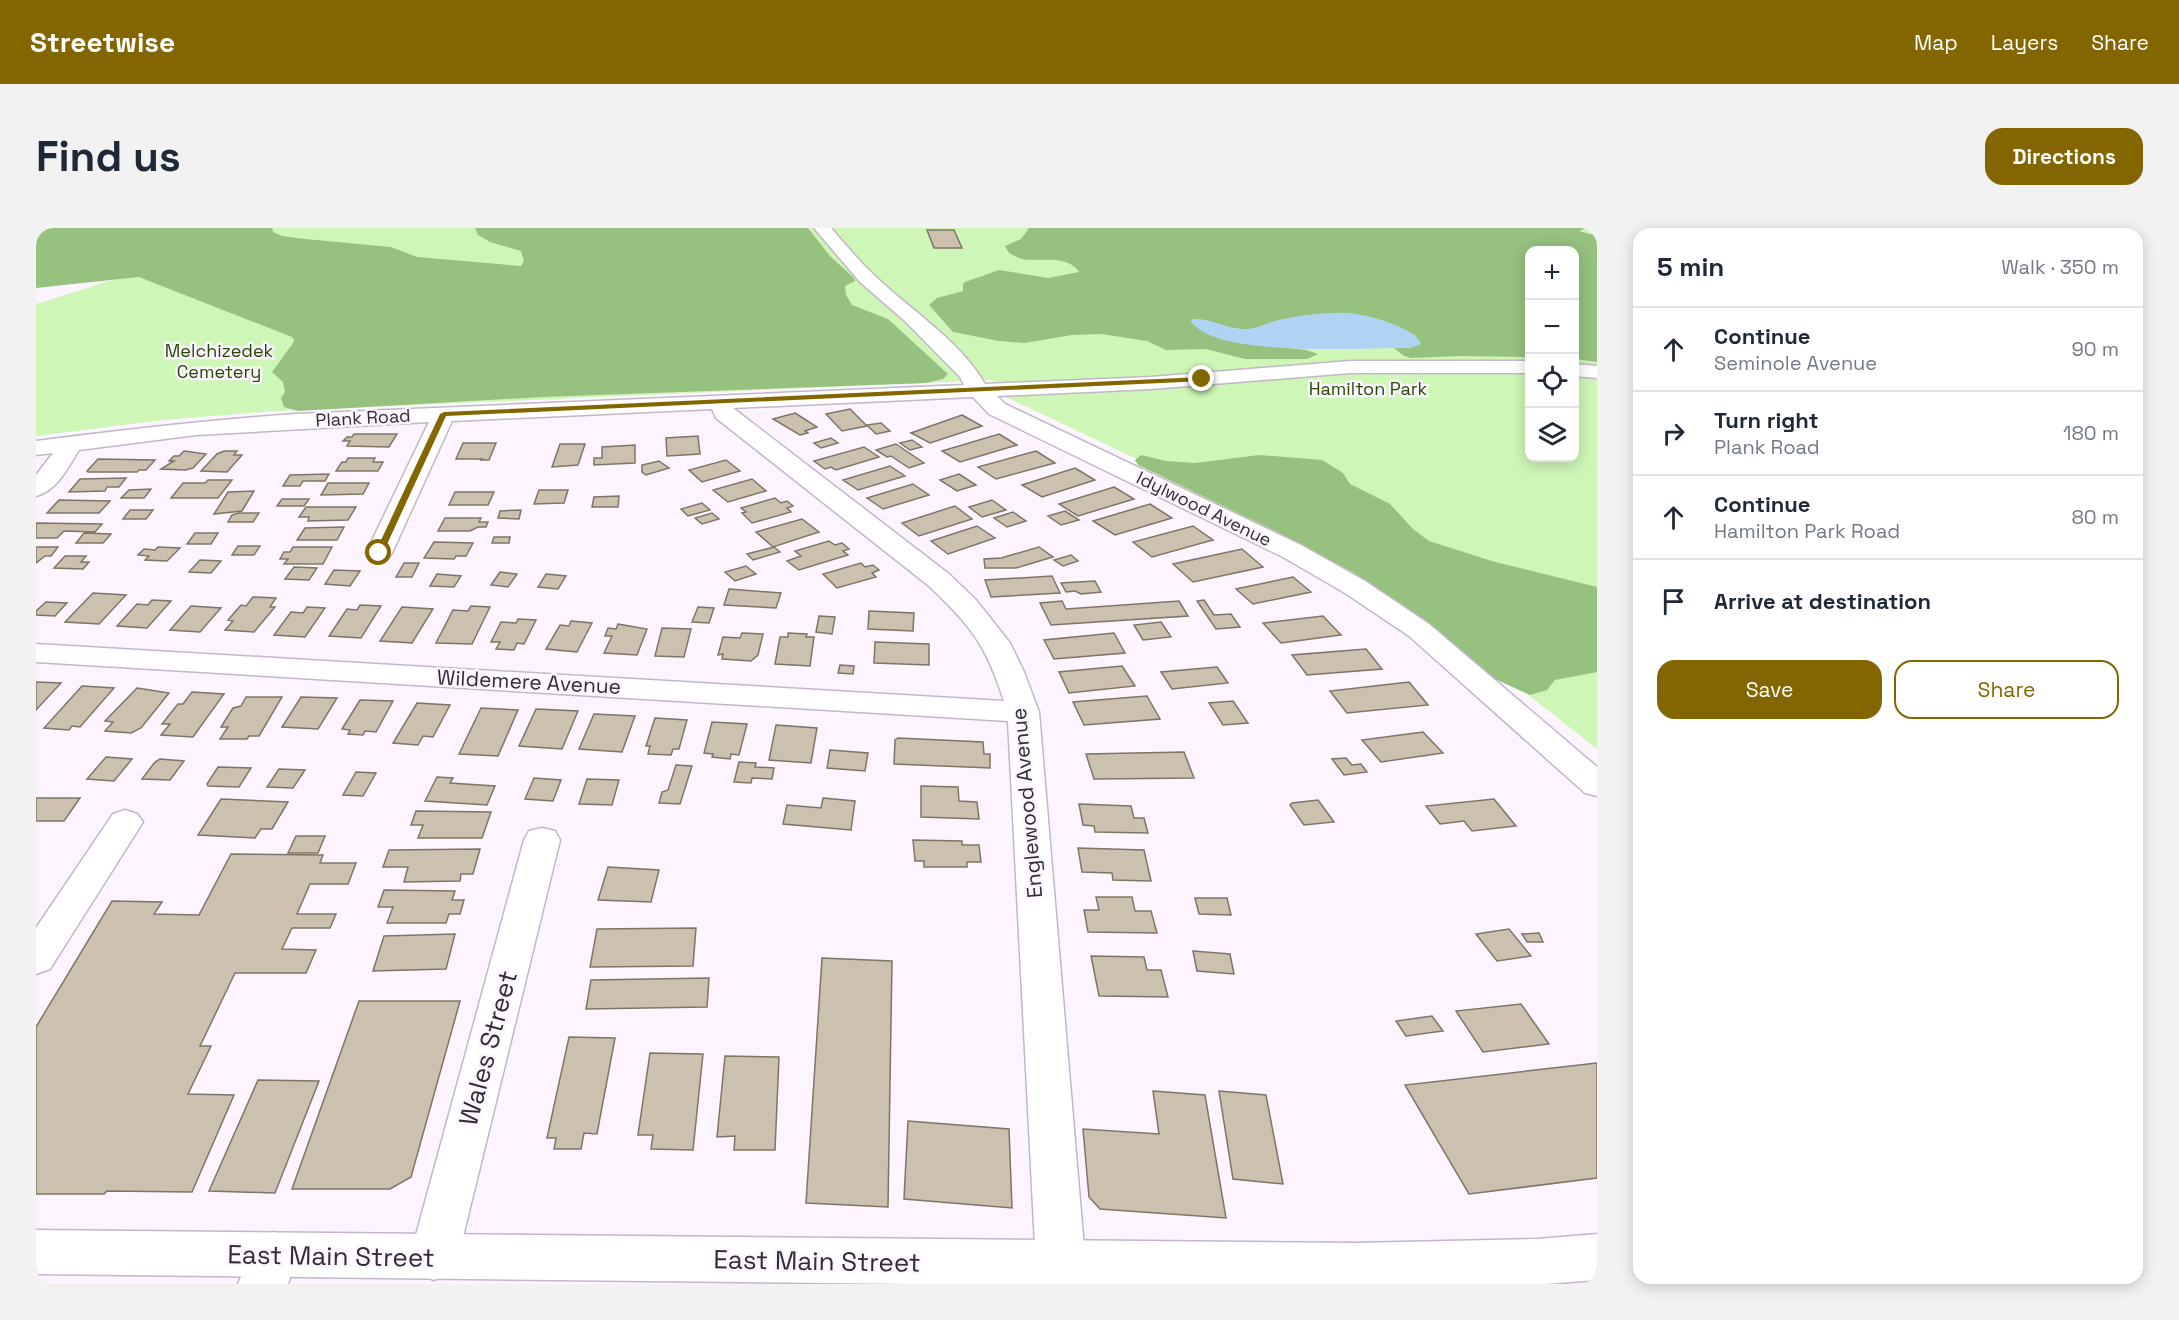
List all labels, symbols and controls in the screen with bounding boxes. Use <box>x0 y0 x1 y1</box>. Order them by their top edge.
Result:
text: Streetwise <box>30 24 175 60</box>
text: Map <box>1914 29 1958 56</box>
text: Layers <box>1991 29 2058 56</box>
text: Share <box>2091 29 2149 56</box>
button: Directions <box>1985 128 2143 185</box>
text: Find us <box>36 130 181 183</box>
map controls <box>1525 246 1579 462</box>
button: + <box>1525 246 1579 300</box>
text: 5 min <box>1657 250 1724 284</box>
text: Walk · 350 m <box>2001 254 2119 280</box>
button: − <box>1525 300 1579 354</box>
text: Continue <box>1714 322 1810 350</box>
icon: ahead <box>1657 333 1690 366</box>
text: 90 m <box>2072 336 2119 362</box>
park label: Melchizedek Cemetery <box>165 339 274 383</box>
text: Seminole Avenue <box>1714 350 1877 376</box>
button: locate <box>1525 354 1579 408</box>
route end <box>1188 365 1214 391</box>
park label: Hamilton Park <box>1309 377 1428 400</box>
street label: Plank Road <box>315 404 411 431</box>
text: Turn right <box>1714 406 1819 434</box>
button: layers <box>1525 408 1579 462</box>
icon: right <box>1657 417 1690 450</box>
text: 180 m <box>2063 420 2119 446</box>
text: Plank Road <box>1714 434 1820 460</box>
street label: Idylwood Avenue <box>1133 466 1276 551</box>
text: Continue <box>1714 490 1810 518</box>
icon: ahead <box>1657 501 1690 534</box>
text: 80 m <box>2071 504 2119 530</box>
text: Hamilton Park Road <box>1714 518 1900 544</box>
route start <box>365 539 391 565</box>
icon: arrive <box>1657 585 1690 618</box>
text: Arrive at destination <box>1714 587 1931 615</box>
button: Save <box>1657 660 1882 719</box>
button: Share <box>1894 660 2119 719</box>
street label: Wildemere Avenue <box>436 663 622 700</box>
street label: Englewood Avenue <box>1005 707 1048 899</box>
street label: Wales Street <box>451 967 525 1129</box>
street label: East Main Street <box>227 1237 435 1275</box>
street label: East Main Street <box>713 1242 921 1280</box>

